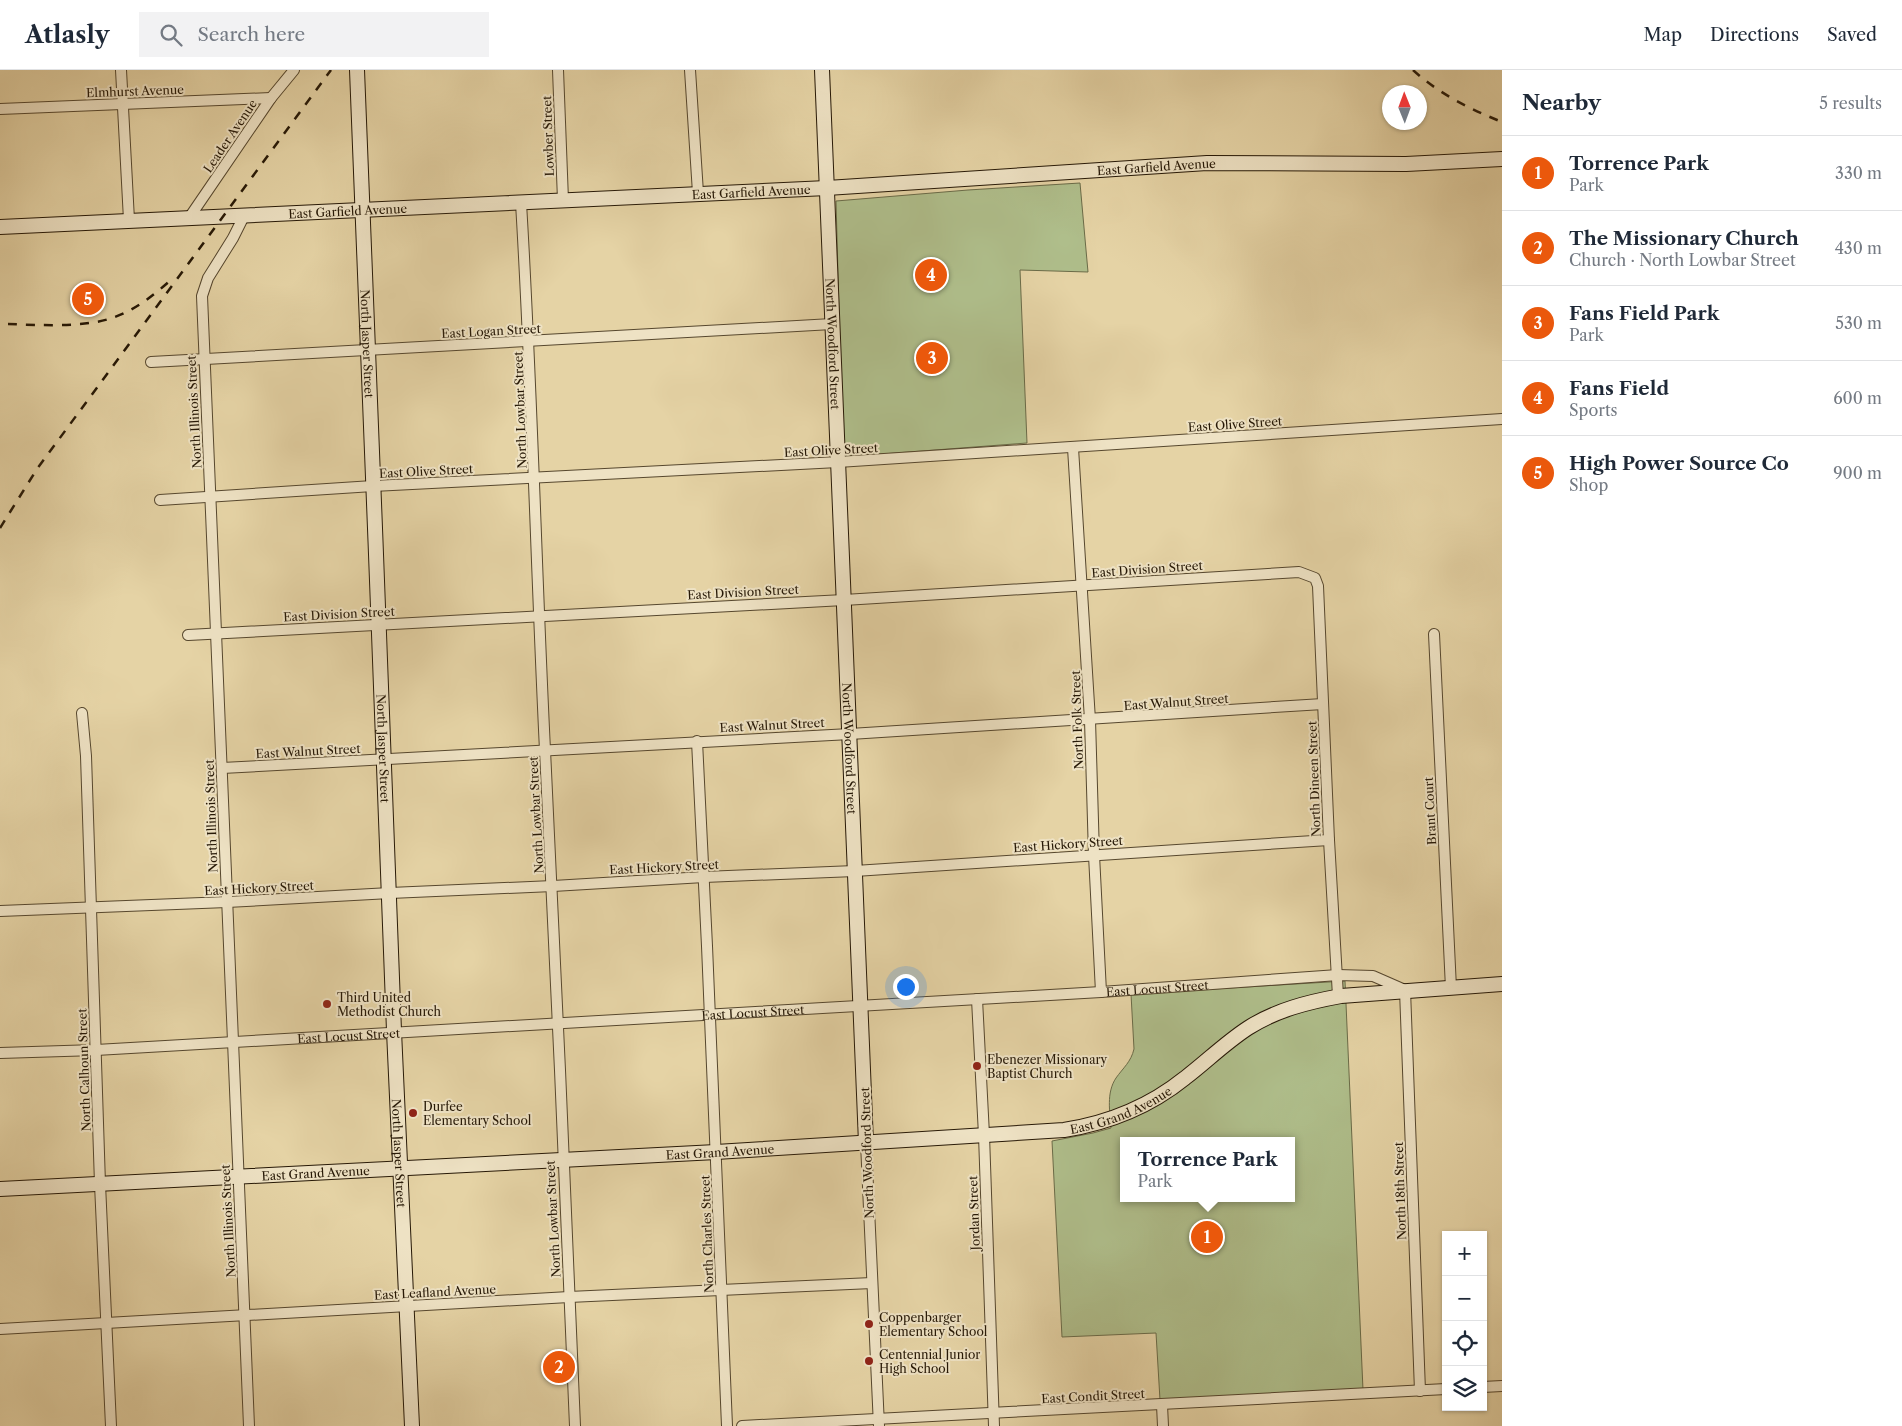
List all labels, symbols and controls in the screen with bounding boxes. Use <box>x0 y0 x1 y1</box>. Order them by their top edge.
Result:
search box <box>139 12 489 57</box>
text: Atlasly <box>25 20 109 49</box>
icon: search <box>157 21 185 49</box>
text: Search here <box>197 23 305 46</box>
text: Map <box>1643 24 1682 46</box>
text: Directions <box>1710 24 1799 46</box>
text: Saved <box>1827 24 1877 46</box>
street label: Elmhurst Avenue <box>86 82 184 100</box>
north arrow <box>1382 85 1427 130</box>
text: Nearby <box>1522 90 1601 115</box>
text: 5 results <box>1819 93 1882 113</box>
street label: Lowber Street <box>539 95 557 177</box>
street label: Leader Avenue <box>200 96 260 175</box>
text: Torrence Park <box>1569 152 1709 175</box>
street label: East Garfield Avenue <box>1097 155 1216 178</box>
text: 1 <box>1534 163 1542 183</box>
text: 330 m <box>1835 163 1882 183</box>
text: Park <box>1569 175 1604 195</box>
street label: East Garfield Avenue <box>691 181 811 202</box>
street label: East Garfield Avenue <box>288 200 408 221</box>
text: The Missionary Church <box>1569 227 1799 250</box>
text: 2 <box>1533 238 1543 258</box>
text: 430 m <box>1835 238 1882 258</box>
text: Church · North Lowbar Street <box>1569 250 1796 270</box>
pin: 4 <box>915 256 947 294</box>
street label: North Woodford Street <box>823 278 843 411</box>
pin: 5 <box>72 280 104 318</box>
street label: North Jasper Street <box>358 289 377 399</box>
text: Fans Field Park <box>1569 302 1719 325</box>
text: 3 <box>1533 313 1543 333</box>
text: 530 m <box>1835 313 1882 333</box>
street label: East Logan Street <box>441 321 542 341</box>
text: Park <box>1569 325 1604 345</box>
pin: 3 <box>916 339 948 377</box>
street label: North Lowbar Street <box>510 350 530 469</box>
street label: North Illinois Street <box>184 354 204 469</box>
text: Fans Field <box>1569 377 1669 400</box>
text: 4 <box>1533 388 1543 408</box>
text: 600 m <box>1833 388 1882 408</box>
text: Sports <box>1569 400 1618 420</box>
street label: East Olive Street <box>1187 413 1283 435</box>
street label: East Olive Street <box>784 440 879 460</box>
text: High Power Source Co <box>1569 452 1789 475</box>
street label: East Olive Street <box>379 461 474 481</box>
text: 5 <box>1534 463 1542 483</box>
text: 900 m <box>1833 463 1882 483</box>
text: Shop <box>1569 475 1608 495</box>
street label: East Division Street <box>1091 558 1204 580</box>
street label: East Division Street <box>687 582 800 602</box>
street label: East Division Street <box>283 604 396 624</box>
street label: North Folk Street <box>1068 669 1086 770</box>
street label: North Woodford Street <box>840 682 860 815</box>
street label: East Walnut Street <box>1123 691 1230 713</box>
street label: North Jasper Street <box>374 694 393 804</box>
street label: East Walnut Street <box>719 715 826 735</box>
street label: North Dineen Street <box>1304 720 1324 837</box>
street label: East Walnut Street <box>255 741 362 761</box>
street label: North Lowbar Street <box>525 755 547 874</box>
street label: North Illinois Street <box>202 758 220 873</box>
street label: Brant Court <box>1421 776 1439 845</box>
street label: East Hickory Street <box>1013 833 1124 855</box>
street label: East Hickory Street <box>609 857 720 877</box>
street label: East Hickory Street <box>204 878 315 898</box>
your location <box>893 974 919 1000</box>
street label: East Locust Street <box>1105 977 1210 999</box>
place label: Third United Methodist Church <box>337 990 442 1019</box>
marker: Third United Methodist Church <box>321 998 333 1010</box>
street label: East Locust Street <box>701 1002 805 1023</box>
street label: North Calhoun Street <box>74 1007 94 1132</box>
street label: East Locust Street <box>297 1025 401 1046</box>
place label: Ebenezer Missionary Baptist Church <box>987 1052 1108 1081</box>
marker: Ebenezer Missionary Baptist Church <box>971 1060 983 1072</box>
street label: East Grand Avenue <box>1069 1083 1174 1136</box>
street label: North Woodford Street <box>857 1086 877 1219</box>
street label: North Jasper Street <box>389 1099 409 1209</box>
place label: Durfee Elementary School <box>423 1099 532 1128</box>
marker: Durfee Elementary School <box>407 1107 419 1119</box>
popup <box>1120 1137 1295 1202</box>
street label: East Grand Avenue <box>665 1141 775 1162</box>
street label: North 18th Street <box>1391 1141 1409 1240</box>
text: Torrence Park <box>1138 1148 1277 1171</box>
street label: North Lowbar Street <box>542 1159 564 1278</box>
street label: East Grand Avenue <box>261 1162 370 1183</box>
street label: North Illinois Street <box>218 1163 238 1278</box>
text: Park <box>1138 1171 1172 1191</box>
street label: North Charles Street <box>697 1174 717 1293</box>
street label: Jordan Street <box>965 1175 983 1253</box>
pin: 1 <box>1191 1218 1223 1256</box>
map controls <box>1442 1231 1487 1411</box>
button: + <box>1442 1231 1487 1276</box>
button: − <box>1442 1276 1487 1321</box>
street label: East Leafland Avenue <box>374 1281 497 1303</box>
place label: Coppenbarger Elementary School <box>879 1310 988 1339</box>
marker: Coppenbarger Elementary School <box>863 1318 875 1330</box>
button: locate <box>1442 1321 1487 1366</box>
place label: Centennial Junior High School <box>879 1347 980 1376</box>
pin: 2 <box>543 1348 575 1386</box>
marker: Centennial Junior High School <box>863 1355 875 1367</box>
button: layers <box>1442 1366 1487 1411</box>
street label: East Condit Street <box>1041 1386 1146 1406</box>

